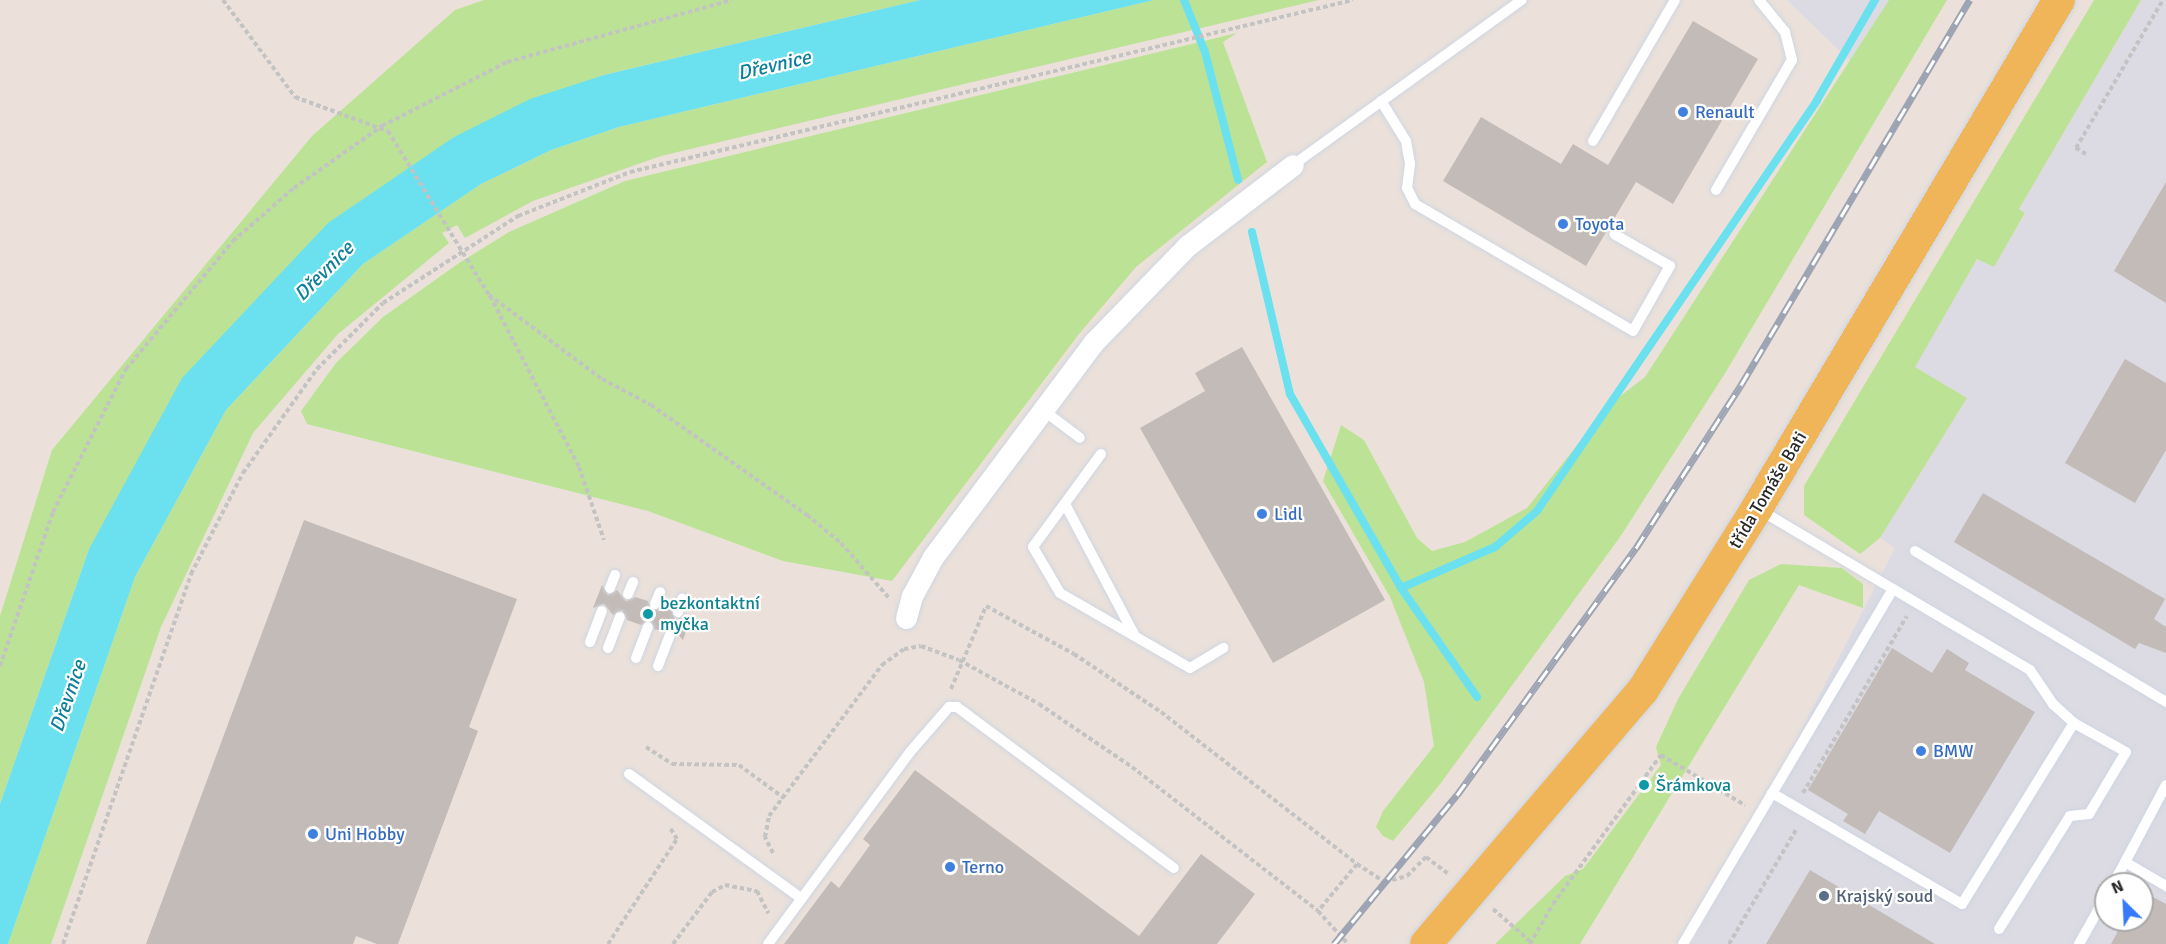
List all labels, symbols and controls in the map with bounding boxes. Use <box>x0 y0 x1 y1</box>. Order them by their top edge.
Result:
water label: Dřevnice <box>735 45 813 85</box>
place label: Renault <box>1695 101 1755 123</box>
marker: Renault <box>1676 105 1690 119</box>
place label: Toyota <box>1575 213 1624 235</box>
marker: Toyota <box>1556 217 1570 231</box>
water label: Dřevnice <box>289 236 359 306</box>
street label: třída Tomáše Bati <box>1725 427 1811 553</box>
place label: Lidl <box>1274 503 1303 525</box>
marker: Lidl <box>1255 507 1269 521</box>
place label: bezkontaktní myčka <box>660 593 760 636</box>
marker: bezkontaktní myčka <box>641 607 655 621</box>
water label: Dřevnice <box>45 657 91 735</box>
place label: BMW <box>1933 740 1973 762</box>
marker: BMW <box>1914 744 1928 758</box>
place label: Šrámkova <box>1656 774 1731 796</box>
marker: Šrámkova <box>1637 778 1651 792</box>
place label: Uni Hobby <box>325 823 405 845</box>
marker: Uni Hobby <box>306 827 320 841</box>
place label: Terno <box>962 856 1004 878</box>
marker: Terno <box>943 860 957 874</box>
north arrow <box>2094 872 2154 932</box>
text: N <box>2108 876 2127 899</box>
place label: Krajský soud <box>1836 885 1933 907</box>
marker: Krajský soud <box>1817 889 1831 903</box>

